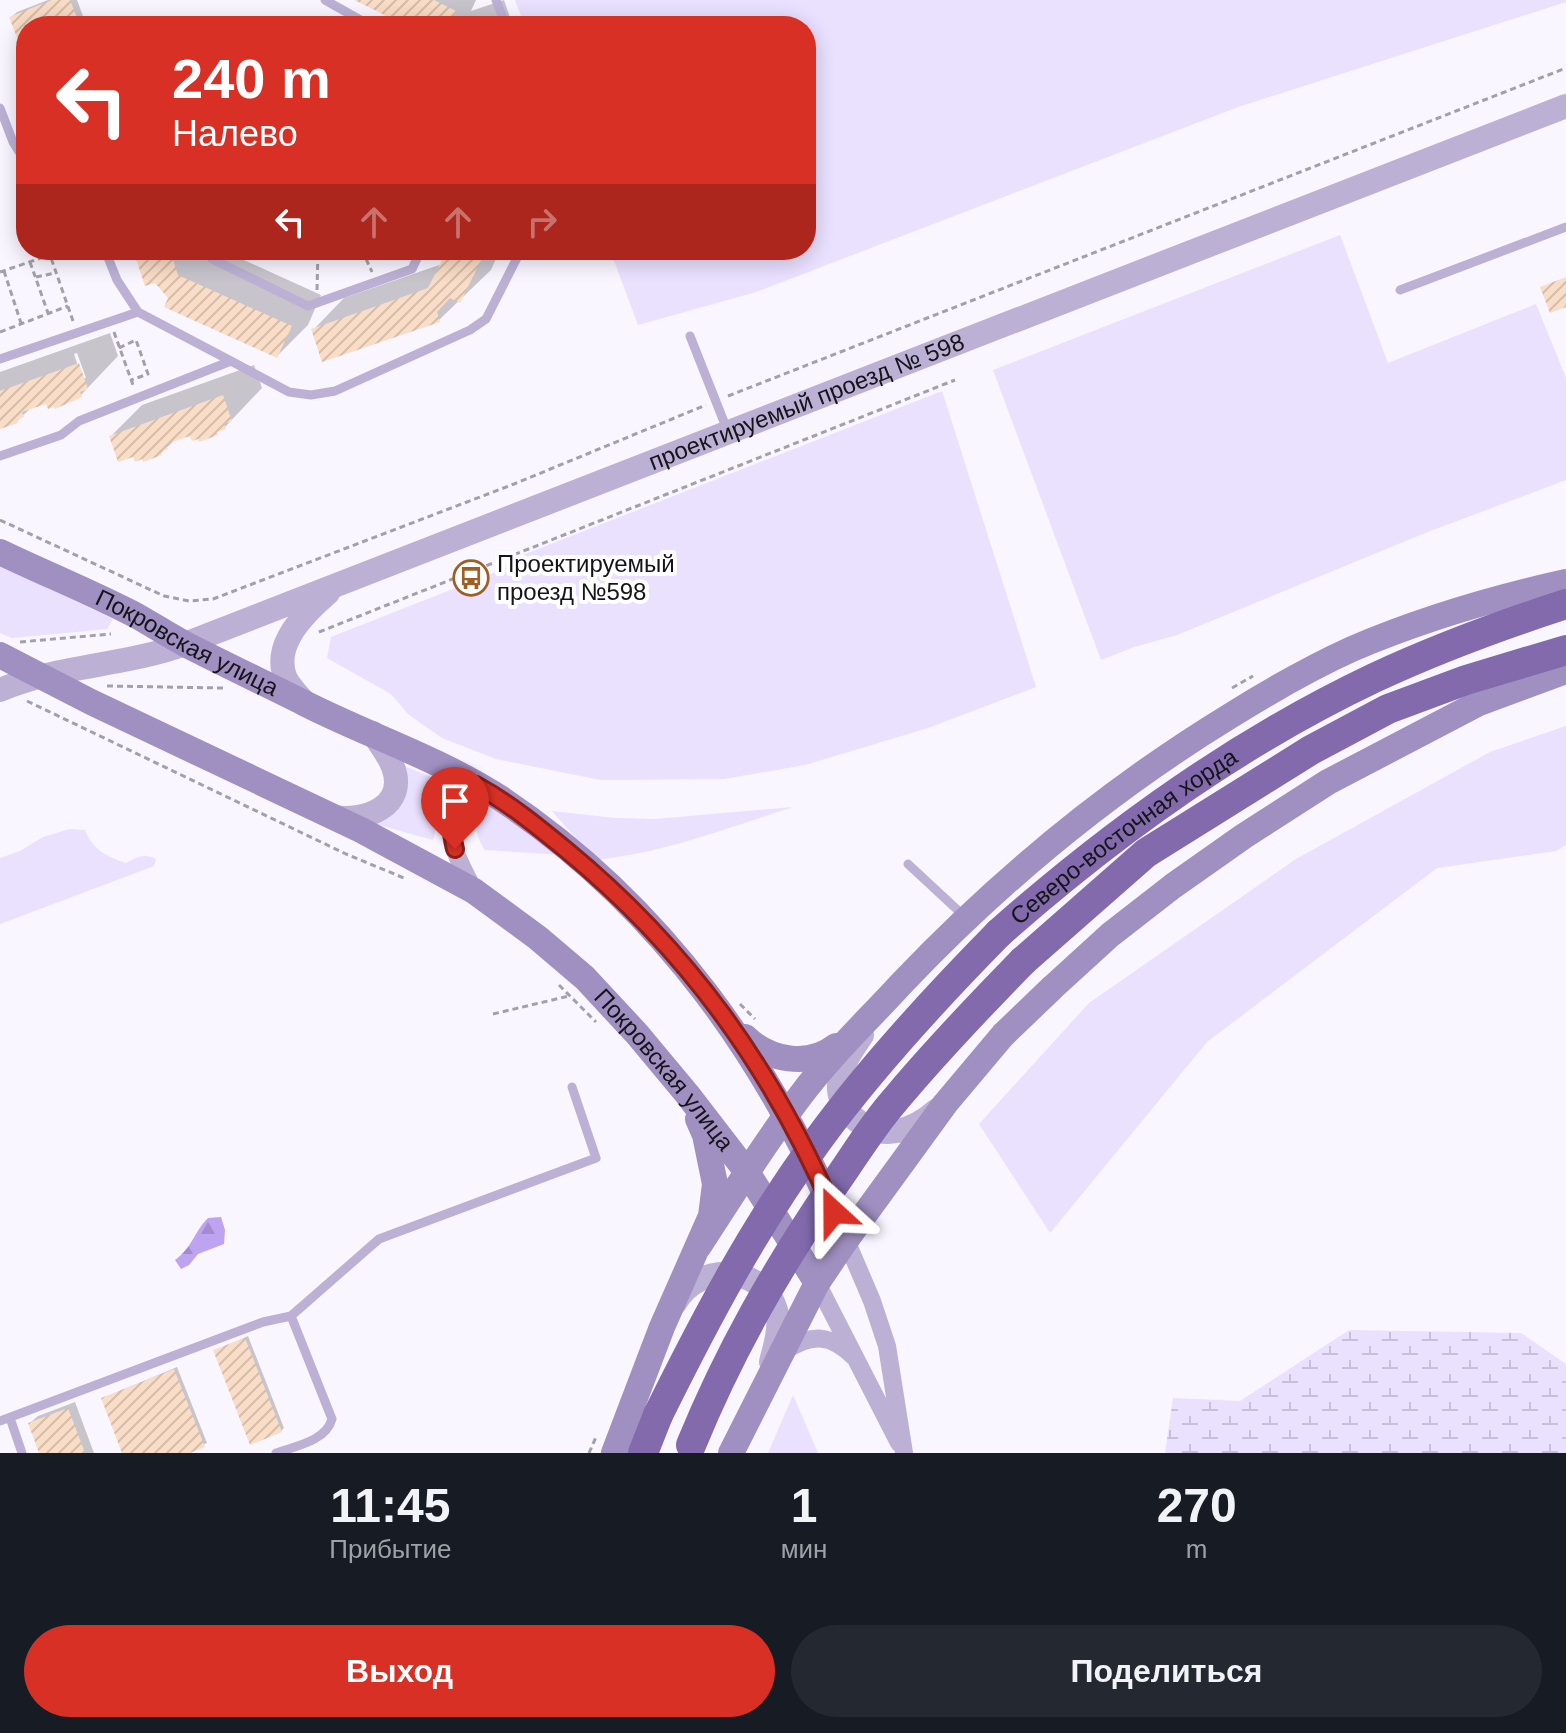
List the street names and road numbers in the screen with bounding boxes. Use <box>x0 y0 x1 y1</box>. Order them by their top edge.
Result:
street label: проектируемый проезд № 598 <box>645 328 968 475</box>
street label: Покровская улица <box>92 584 283 701</box>
street label: Северо-восточная хорда <box>1005 742 1243 930</box>
street label: Покровская улица <box>589 983 740 1156</box>

